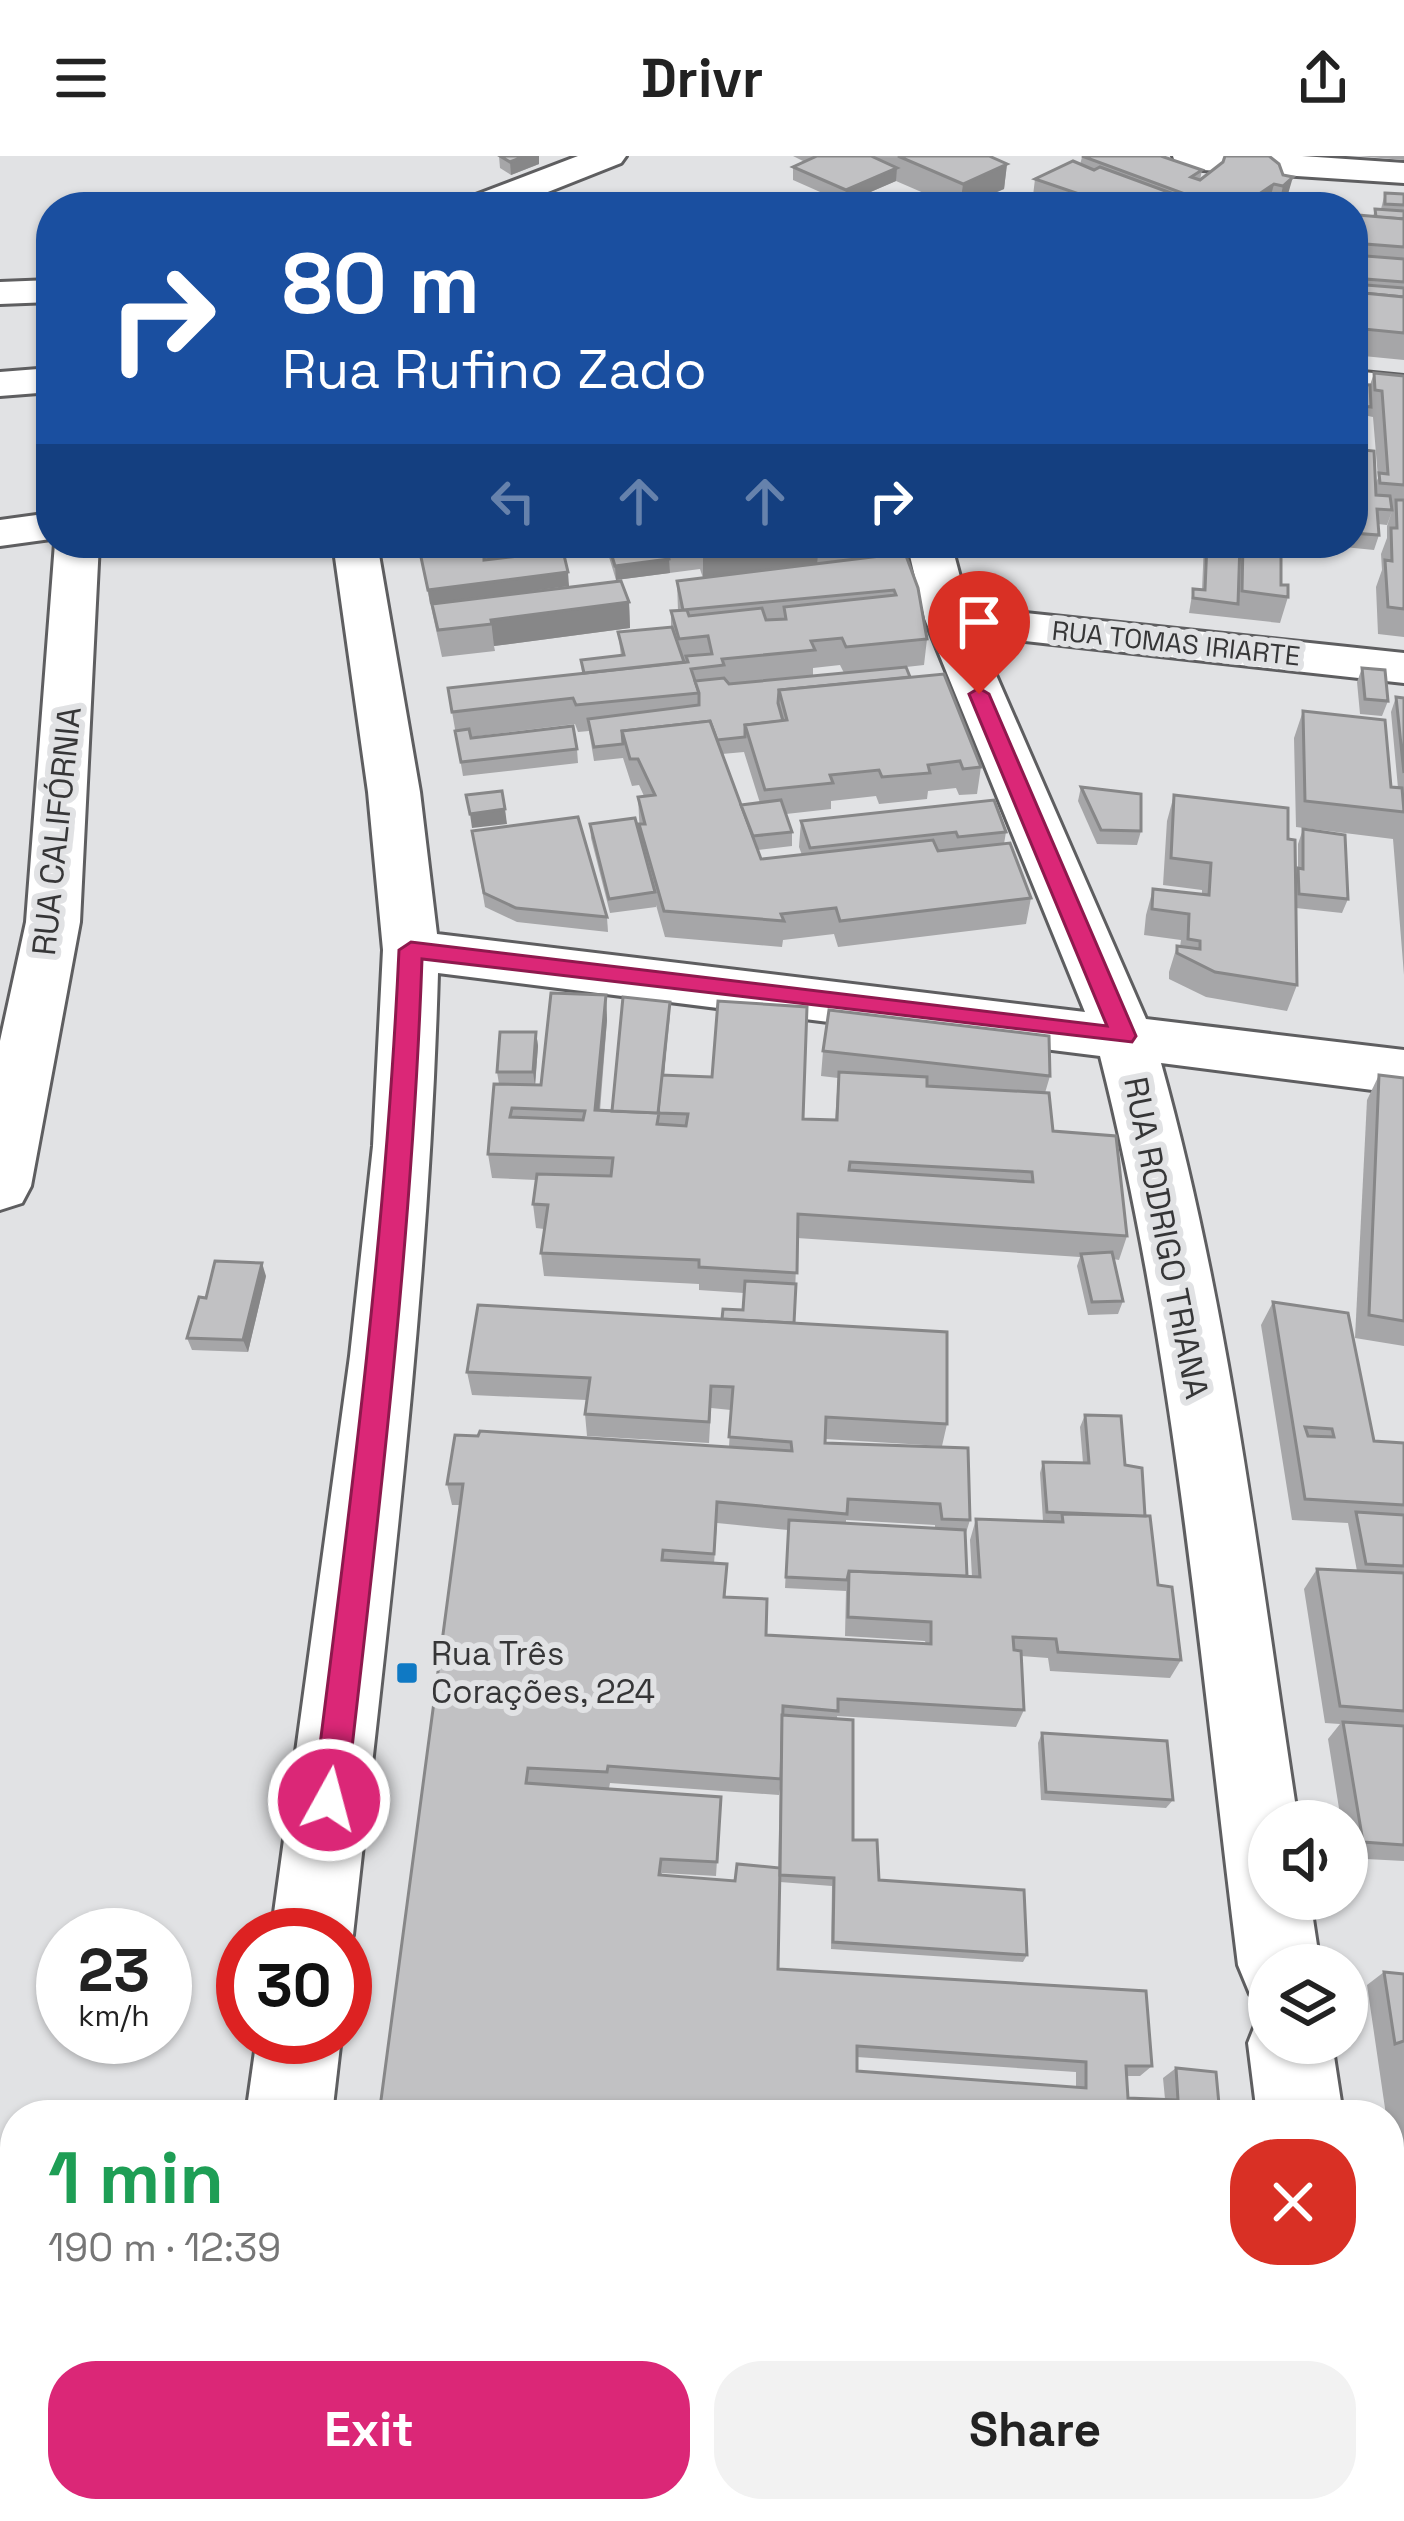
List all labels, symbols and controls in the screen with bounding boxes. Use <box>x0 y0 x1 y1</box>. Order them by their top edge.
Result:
text: Drivr <box>641 44 763 113</box>
icon: menu <box>48 45 114 111</box>
icon: share <box>1290 45 1356 111</box>
text: 80 m <box>282 230 480 338</box>
icon: right <box>84 240 240 396</box>
text: Rua Rufino Zado <box>282 335 707 404</box>
icon: left <box>480 468 546 534</box>
icon: ahead <box>606 468 672 534</box>
icon: ahead <box>732 468 798 534</box>
icon: right <box>858 468 924 534</box>
pin <box>928 571 1030 694</box>
icon: arrive <box>946 589 1012 655</box>
street label: RUA TOMAS IRIARTE <box>1050 613 1302 673</box>
street label: RUA CALIFÓRNIA <box>23 704 91 958</box>
street label: RUA RODRIGO TRIANA <box>1114 1073 1218 1403</box>
place label: Rua Três Corações, 224 <box>431 1633 655 1713</box>
marker: Rua Três Corações, 224 <box>394 1660 420 1686</box>
position arrow <box>266 1737 392 1863</box>
map controls <box>1248 1800 1368 2064</box>
button: sound <box>1248 1800 1368 1920</box>
speed limit sign: 30 <box>216 1908 372 2064</box>
text: 23 <box>78 1932 150 2009</box>
button: layers <box>1248 1944 1368 2064</box>
text: km/h <box>78 1996 150 2035</box>
text: 1 min <box>48 2132 224 2224</box>
button: close <box>1230 2139 1356 2265</box>
text: 190 m · 12:39 <box>48 2223 281 2272</box>
button: Exit <box>48 2361 690 2499</box>
button: Share <box>714 2361 1356 2499</box>

